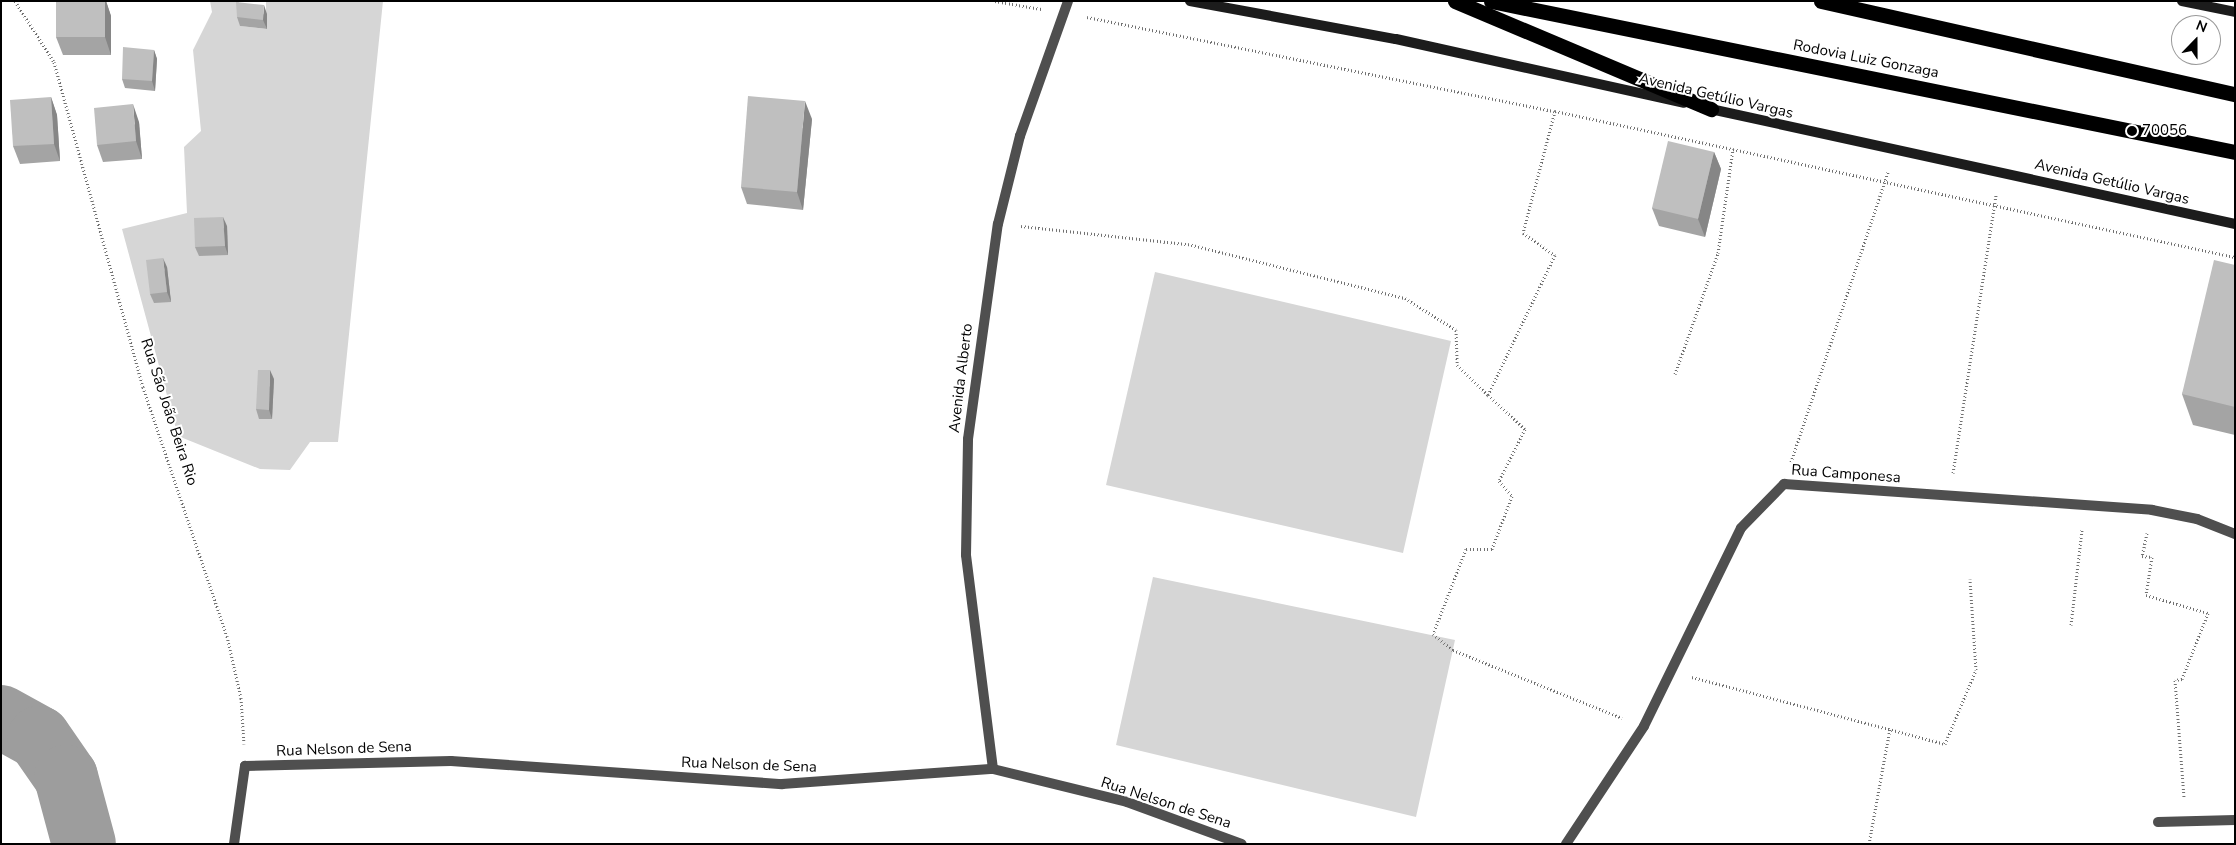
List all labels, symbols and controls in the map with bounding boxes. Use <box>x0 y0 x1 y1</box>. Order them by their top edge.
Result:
north arrow <box>2171 15 2221 65</box>
text: N <box>2193 16 2210 37</box>
street label: Rodovia Luiz Gonzaga <box>1792 36 1940 82</box>
street label: Avenida Getúlio Vargas <box>1637 69 1795 123</box>
place label: 70056 <box>2142 122 2187 140</box>
marker: 70056 <box>2126 125 2138 137</box>
street label: Avenida Getúlio Vargas <box>2033 155 2191 209</box>
street label: Avenida Alberto <box>945 322 977 434</box>
street label: Rua São João Beira Rio <box>137 336 201 488</box>
street label: Rua Camponesa <box>1791 461 1901 487</box>
street label: Rua Nelson de Sena <box>276 738 412 760</box>
street label: Rua Nelson de Sena <box>681 754 817 776</box>
street label: Rua Nelson de Sena <box>1099 773 1233 833</box>

